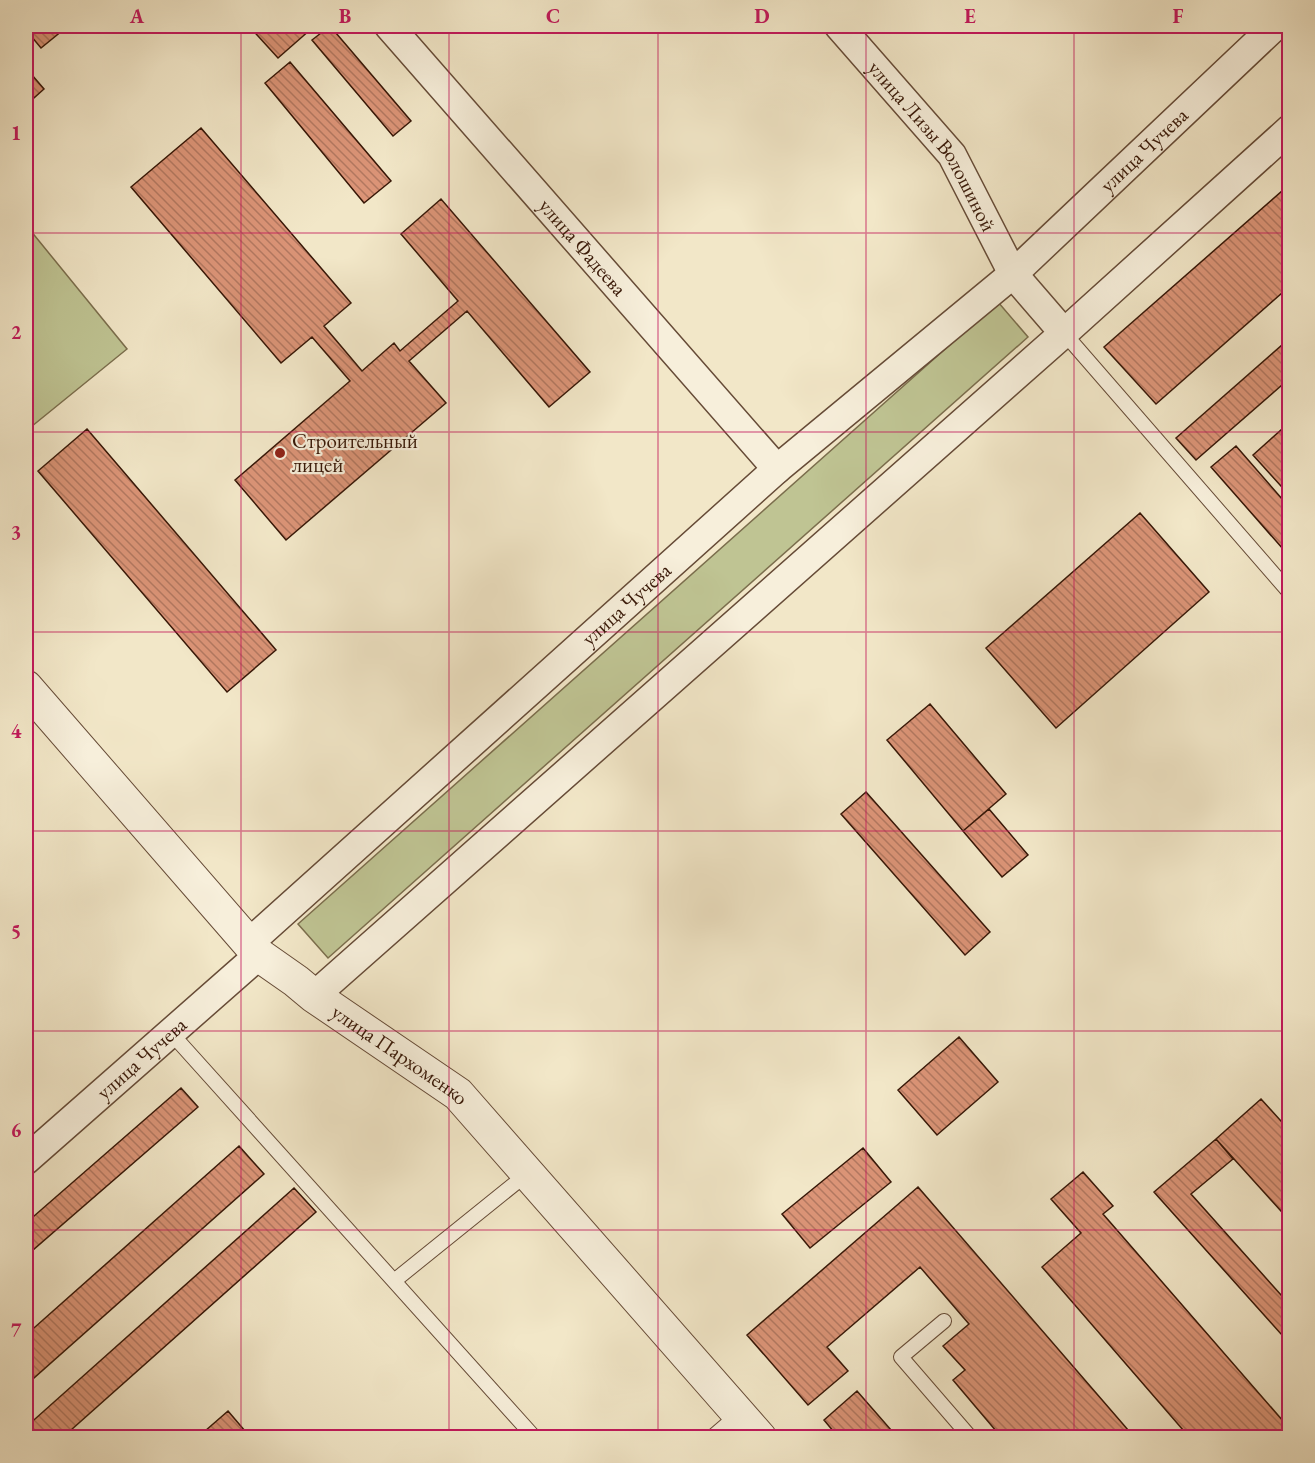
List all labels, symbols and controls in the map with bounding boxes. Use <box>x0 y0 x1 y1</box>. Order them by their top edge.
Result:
text: A <box>129 3 145 29</box>
text: B <box>339 3 351 29</box>
text: C <box>546 3 560 29</box>
text: D <box>754 3 770 29</box>
text: E <box>964 3 976 29</box>
text: F <box>1173 3 1184 29</box>
street label: улица Лизы Волошиной <box>862 55 1003 236</box>
street label: улица Чучева <box>1094 101 1194 198</box>
text: 1 <box>11 120 21 146</box>
street label: улица Фадеева <box>533 193 633 302</box>
text: 2 <box>11 319 22 345</box>
place label: Строительный лицей <box>292 427 418 478</box>
marker: Строительный лицей <box>273 446 287 460</box>
text: 3 <box>11 519 21 545</box>
street label: улица Чучева <box>575 556 677 651</box>
text: 4 <box>11 718 22 744</box>
text: 5 <box>11 918 21 944</box>
street label: улица Пархоменко <box>327 998 475 1110</box>
street label: улица Чучева <box>90 1010 193 1105</box>
text: 6 <box>11 1117 22 1143</box>
text: 7 <box>11 1317 22 1343</box>

